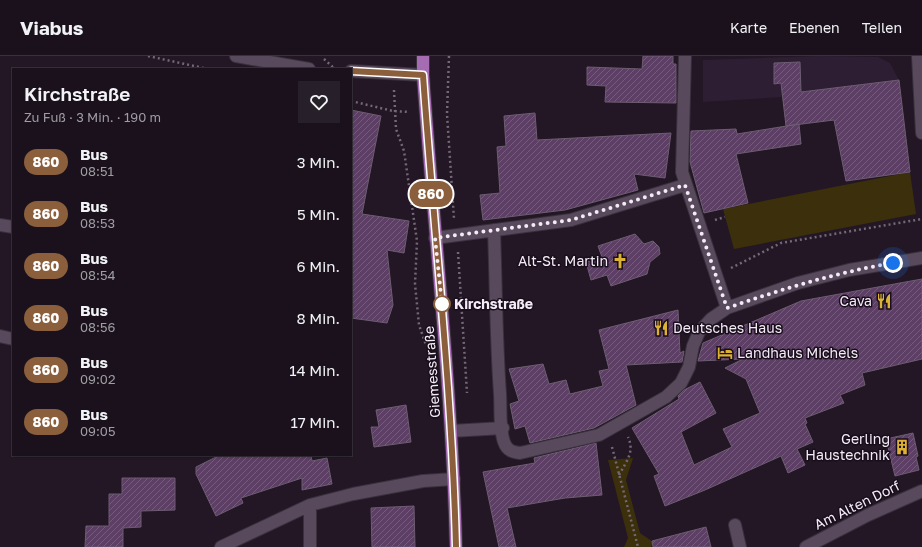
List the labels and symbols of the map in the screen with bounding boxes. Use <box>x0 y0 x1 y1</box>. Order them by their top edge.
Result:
line badge: 860 <box>408 181 454 207</box>
place label: Alt-St. Martin <box>518 252 608 269</box>
church icon: Alt-St. Martin <box>611 252 629 270</box>
your location <box>883 253 903 273</box>
place label: Cava <box>840 292 872 309</box>
restaurant icon: Cava <box>875 292 893 310</box>
marker: Kirchstraße <box>433 295 451 313</box>
place label: Kirchstraße <box>454 295 533 312</box>
restaurant icon: Deutsches Haus <box>652 319 670 337</box>
place label: Deutsches Haus <box>673 319 782 336</box>
street label: Giemesstraße <box>420 325 443 419</box>
hotel icon: Landhaus Michels <box>716 344 734 362</box>
place label: Landhaus Michels <box>737 344 858 361</box>
place label: Gerling Haustechnik <box>805 430 890 463</box>
building icon: Gerling Haustechnik <box>893 438 911 456</box>
street label: Am Alten Dorf <box>811 476 903 533</box>

